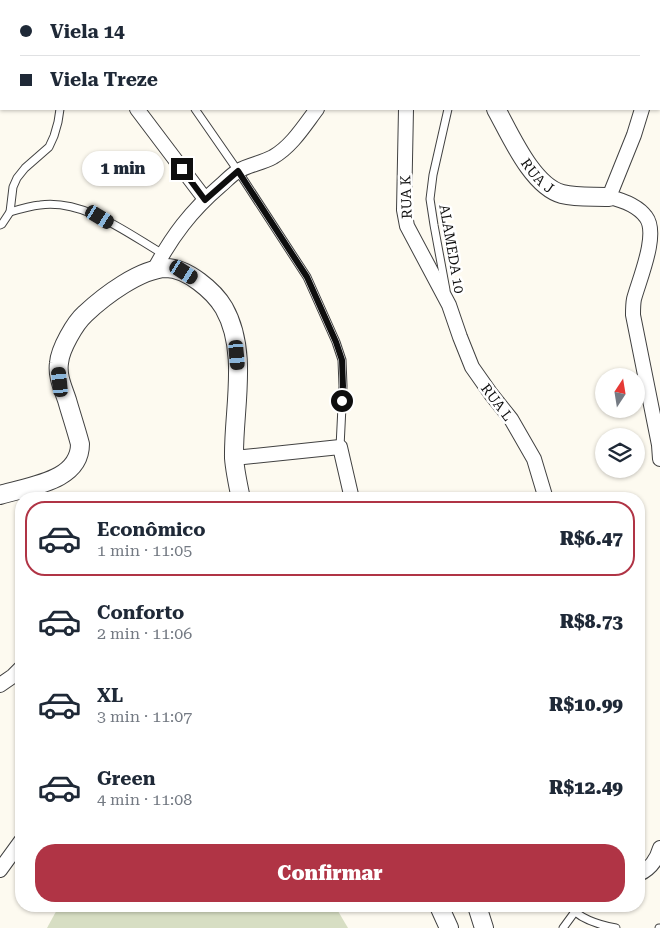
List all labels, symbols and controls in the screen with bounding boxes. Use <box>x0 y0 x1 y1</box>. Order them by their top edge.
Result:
text: Viela 14 <box>50 20 125 43</box>
text: Viela Treze <box>50 68 158 91</box>
callout: 1 min <box>82 152 164 186</box>
street label: RUA J <box>518 155 557 197</box>
route end <box>171 158 193 180</box>
text: 1 min <box>101 159 145 178</box>
street label: RUA K <box>397 175 415 219</box>
car <box>83 203 116 231</box>
street label: ALAMEDA 10 <box>436 203 468 295</box>
car <box>167 258 200 286</box>
car <box>228 339 245 371</box>
car <box>50 366 69 398</box>
north arrow <box>595 368 645 418</box>
map controls <box>595 368 645 478</box>
street label: RUA L <box>478 380 516 424</box>
route start <box>331 390 353 412</box>
button: layers <box>595 428 645 478</box>
icon: car <box>37 516 82 561</box>
text: Econômico <box>97 518 205 541</box>
text: R$6.47 <box>560 527 623 550</box>
text: 1 min · 11:05 <box>97 541 192 560</box>
icon: car <box>37 599 82 644</box>
text: Conforto <box>97 601 184 624</box>
text: R$8.73 <box>560 610 623 633</box>
text: 2 min · 11:06 <box>97 624 192 643</box>
icon: car <box>37 682 82 727</box>
text: XL <box>97 684 123 707</box>
text: R$10.99 <box>549 693 623 716</box>
text: 3 min · 11:07 <box>97 707 192 726</box>
icon: car <box>37 765 82 810</box>
text: Green <box>97 767 155 790</box>
text: R$12.49 <box>549 776 623 799</box>
text: 4 min · 11:08 <box>97 790 192 809</box>
button: Confirmar <box>35 844 625 902</box>

